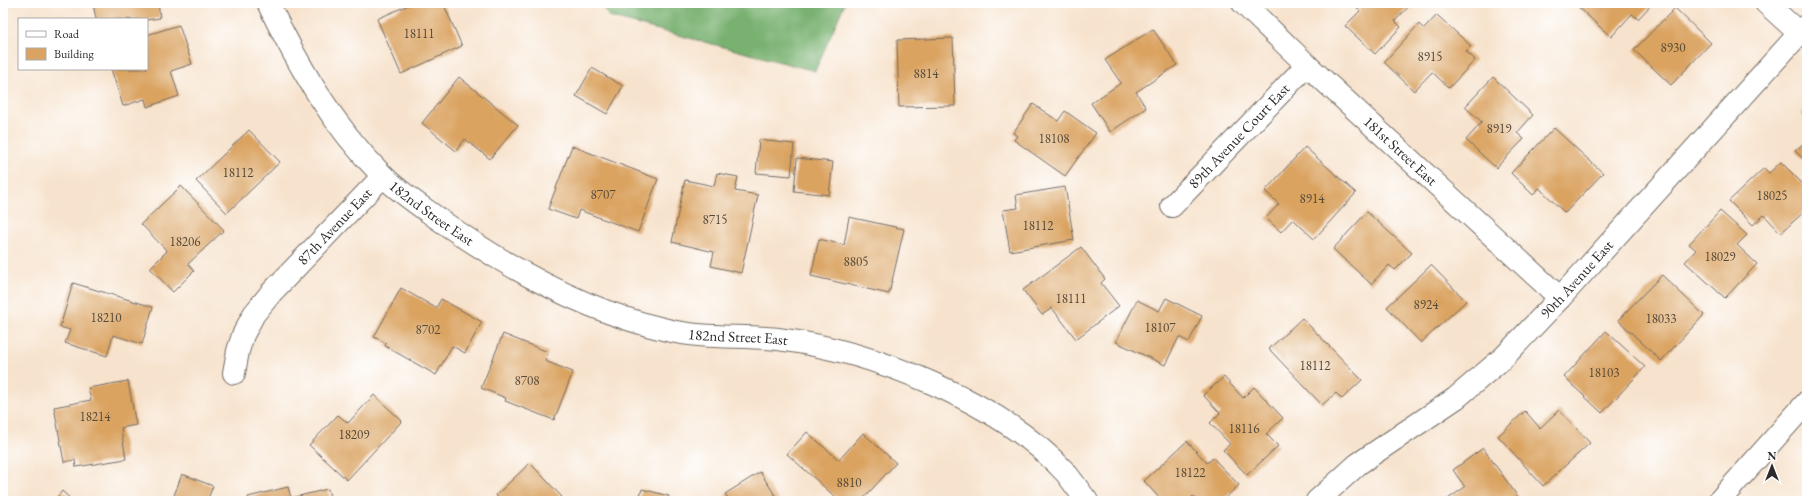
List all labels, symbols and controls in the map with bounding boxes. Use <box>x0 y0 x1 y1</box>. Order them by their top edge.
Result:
legend <box>18 18 148 70</box>
house number: 18111 <box>403 25 435 42</box>
text: Road <box>54 26 80 42</box>
house number: 8930 <box>1661 39 1685 56</box>
text: Building <box>54 46 95 62</box>
house number: 8915 <box>1418 48 1442 65</box>
house number: 8814 <box>914 65 939 82</box>
street label: 89th Avenue Court East <box>1184 79 1294 192</box>
street label: 181st Street East <box>1360 112 1442 190</box>
house number: 8919 <box>1487 120 1512 137</box>
house number: 18108 <box>1038 130 1070 147</box>
house number: 18112 <box>222 164 254 181</box>
street label: 182nd Street East <box>386 176 478 250</box>
street label: 87th Avenue East <box>293 183 376 269</box>
house number: 8707 <box>591 186 616 203</box>
house number: 18025 <box>1756 187 1788 204</box>
house number: 8914 <box>1300 190 1325 207</box>
house number: 8715 <box>703 211 727 228</box>
house number: 18112 <box>1022 217 1054 234</box>
house number: 18206 <box>169 233 201 250</box>
street label: 90th Avenue East <box>1536 235 1617 322</box>
house number: 18029 <box>1704 248 1736 265</box>
house number: 8805 <box>844 253 868 270</box>
house number: 18111 <box>1055 290 1087 307</box>
house number: 8924 <box>1414 296 1439 313</box>
house number: 18210 <box>90 309 122 326</box>
house number: 18033 <box>1645 310 1677 327</box>
house number: 18107 <box>1144 319 1176 336</box>
house number: 8702 <box>416 321 441 338</box>
street label: 182nd Street East <box>687 324 789 349</box>
house number: 18112 <box>1299 357 1331 374</box>
house number: 18103 <box>1588 364 1620 381</box>
house number: 8708 <box>515 372 539 389</box>
house number: 18214 <box>79 408 111 425</box>
house number: 18116 <box>1228 420 1260 437</box>
house number: 18209 <box>338 426 370 443</box>
north arrow <box>1752 446 1792 486</box>
text: N <box>1768 449 1777 463</box>
house number: 18122 <box>1174 464 1206 481</box>
house number: 8810 <box>837 474 861 491</box>

